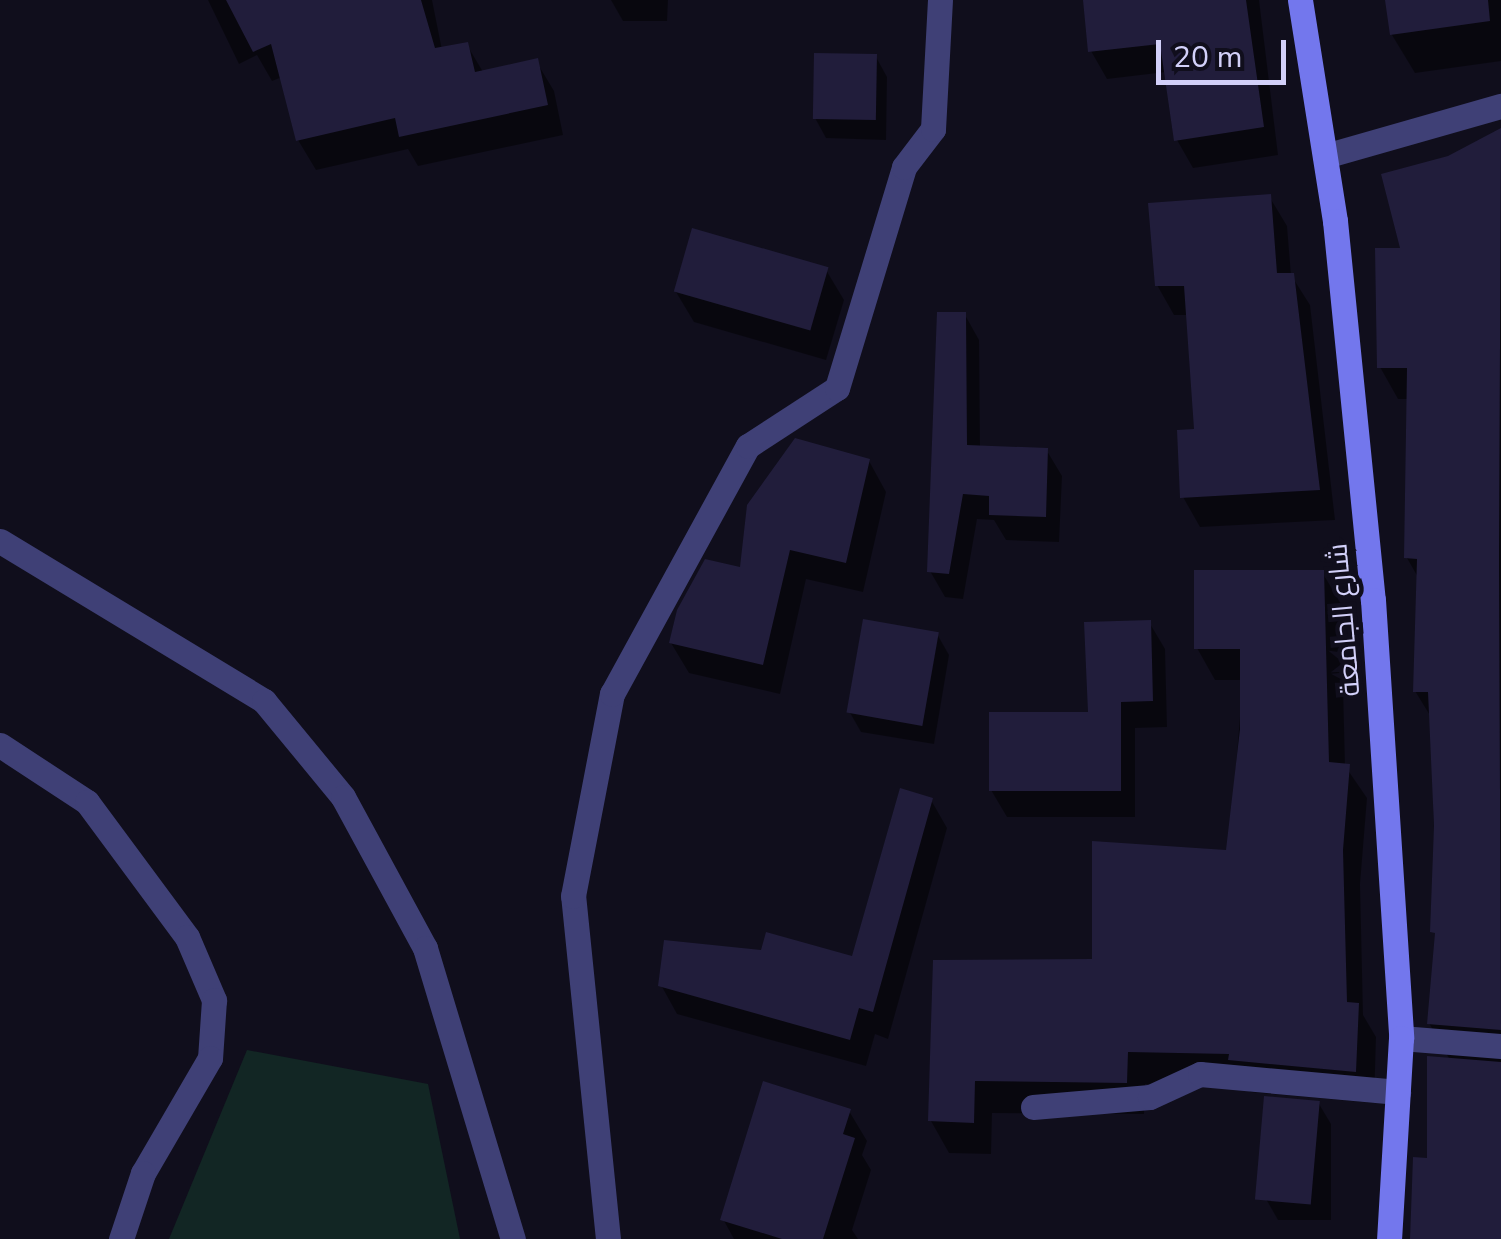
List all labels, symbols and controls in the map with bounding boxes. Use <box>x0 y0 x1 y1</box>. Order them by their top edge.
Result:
scale bar <box>1161 20 1291 82</box>
text: 20 m <box>1173 37 1242 78</box>
street label: شارع الجامعة <box>1321 542 1367 698</box>

